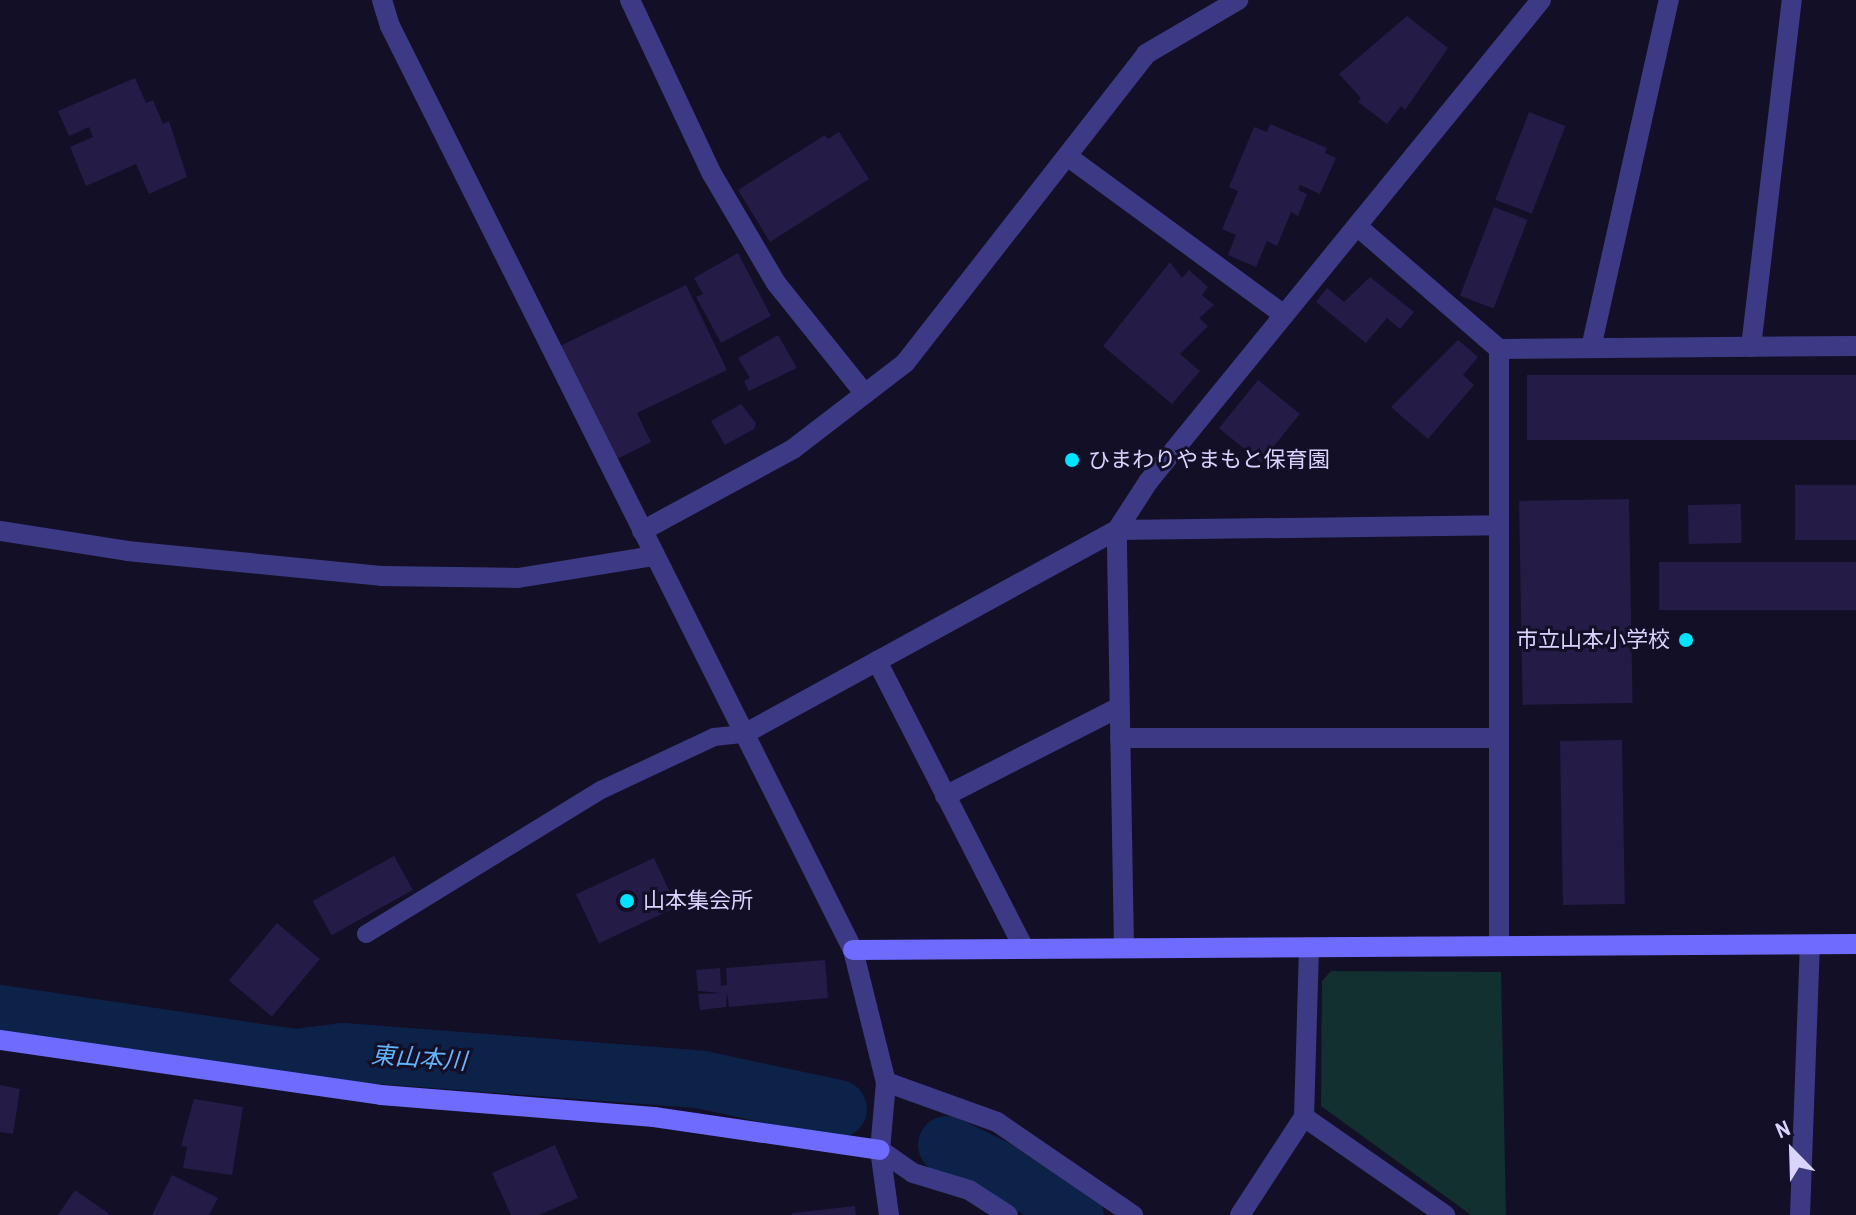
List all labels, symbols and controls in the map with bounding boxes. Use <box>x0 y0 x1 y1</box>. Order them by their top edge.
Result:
place label: ひまわりやまもと保育園 <box>1088 447 1330 473</box>
marker: ひまわりやまもと保育園 <box>1063 451 1081 469</box>
place label: 市立山本小学校 <box>1516 627 1670 653</box>
marker: 市立山本小学校 <box>1677 631 1695 649</box>
place label: 山本集会所 <box>643 888 753 914</box>
marker: 山本集会所 <box>618 892 636 910</box>
water label: 東山本川 <box>370 1040 468 1076</box>
north arrow <box>1752 1111 1832 1191</box>
text: N <box>1771 1113 1794 1145</box>

